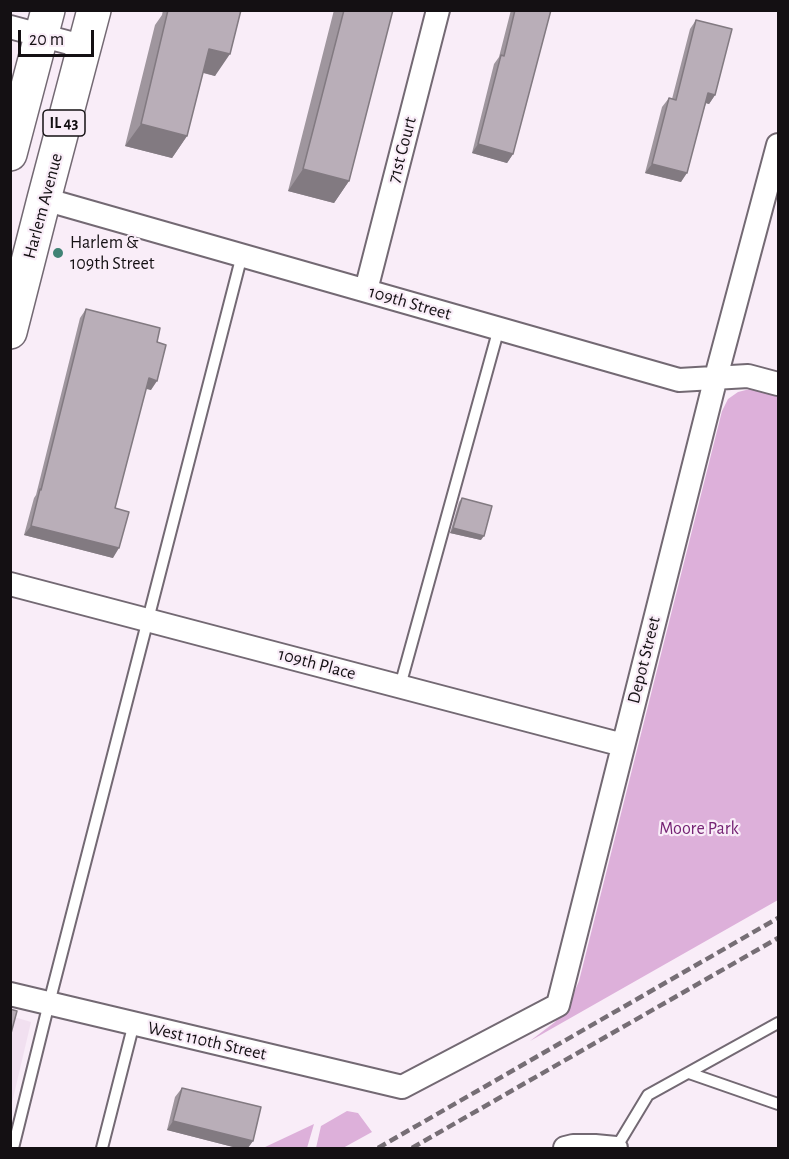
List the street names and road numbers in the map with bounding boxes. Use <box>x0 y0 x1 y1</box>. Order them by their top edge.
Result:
road number: IL 43 <box>43 110 85 136</box>
street label: 71st Court <box>383 115 421 185</box>
street label: Harlem Avenue <box>19 151 67 261</box>
street label: 109th Street <box>366 281 454 325</box>
street label: Depot Street <box>623 614 665 706</box>
street label: 109th Place <box>276 643 358 685</box>
street label: West 110th Street <box>145 1017 269 1065</box>

